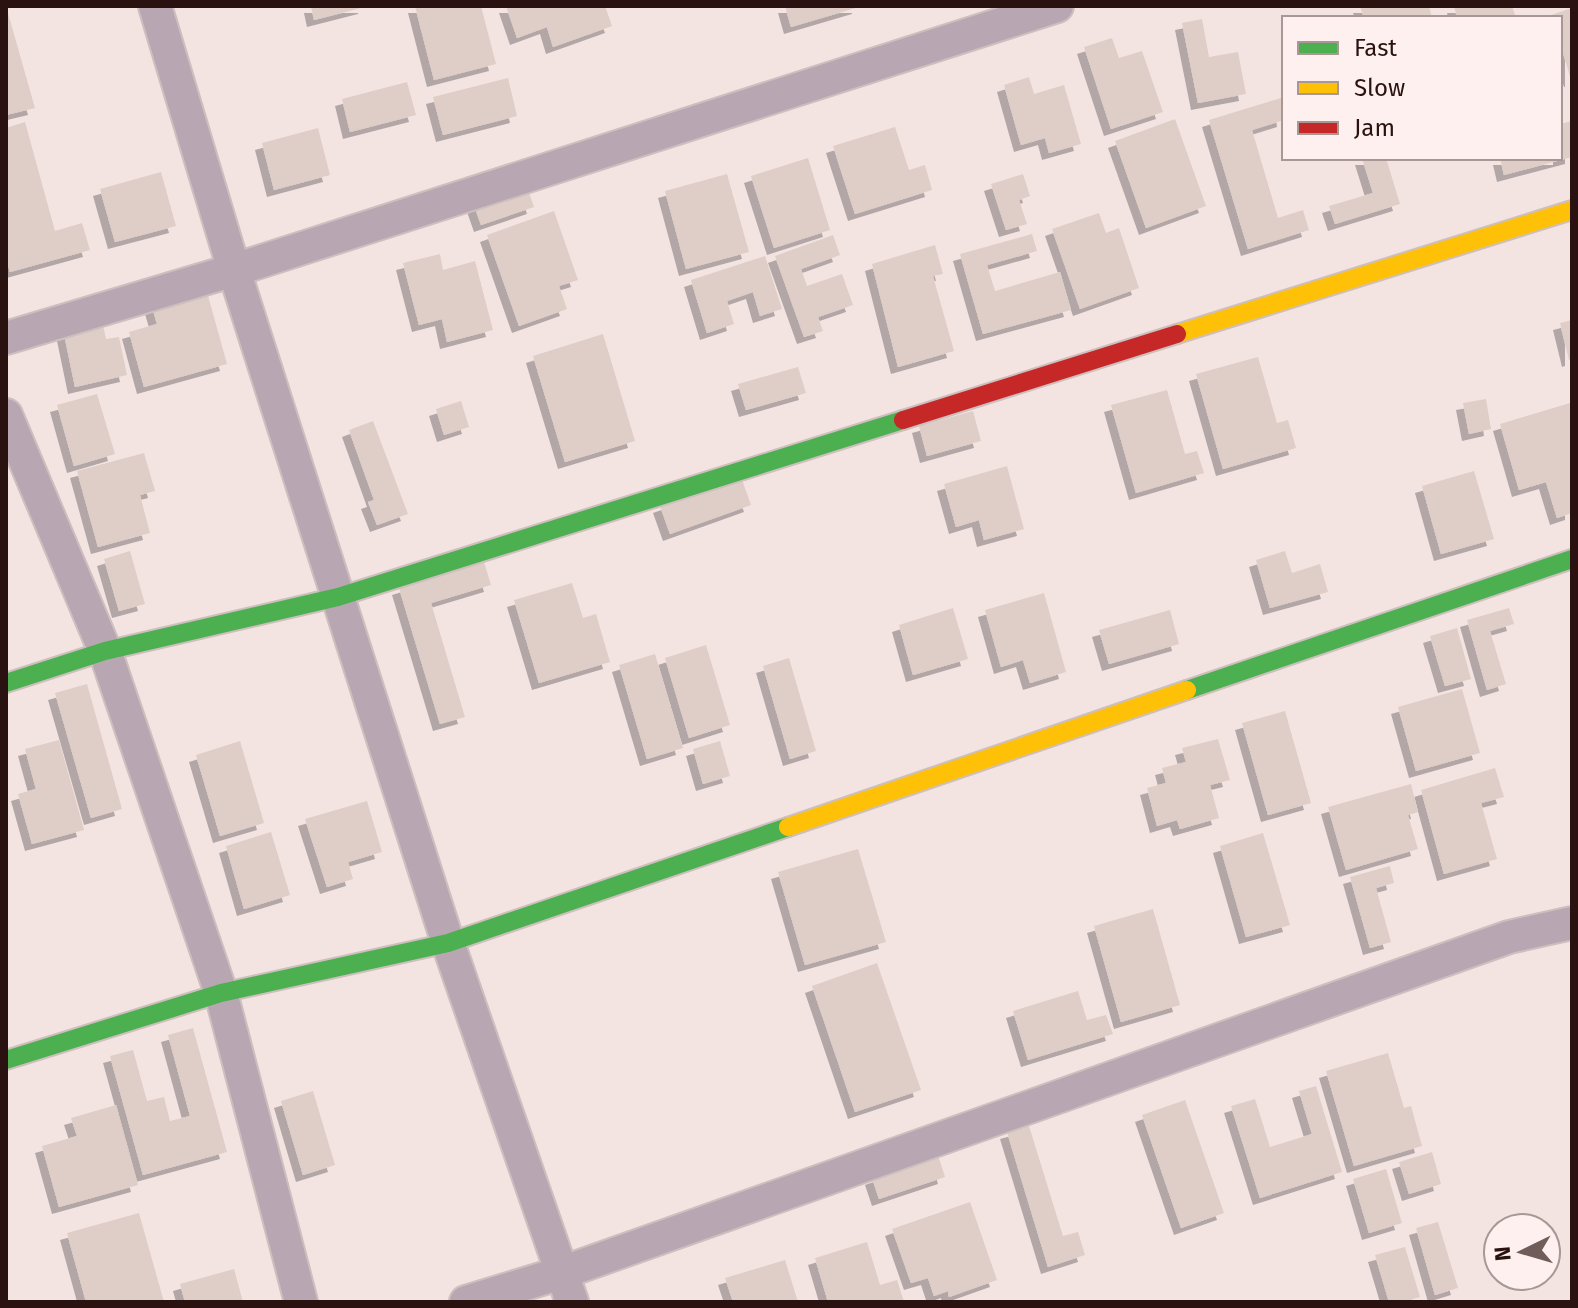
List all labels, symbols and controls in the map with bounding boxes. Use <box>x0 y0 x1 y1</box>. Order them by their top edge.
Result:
legend <box>1282 16 1562 160</box>
text: Fast <box>1354 34 1397 62</box>
text: Slow <box>1354 74 1405 102</box>
text: Jam <box>1354 114 1395 142</box>
north arrow <box>1482 1212 1562 1292</box>
text: N <box>1488 1245 1517 1262</box>

